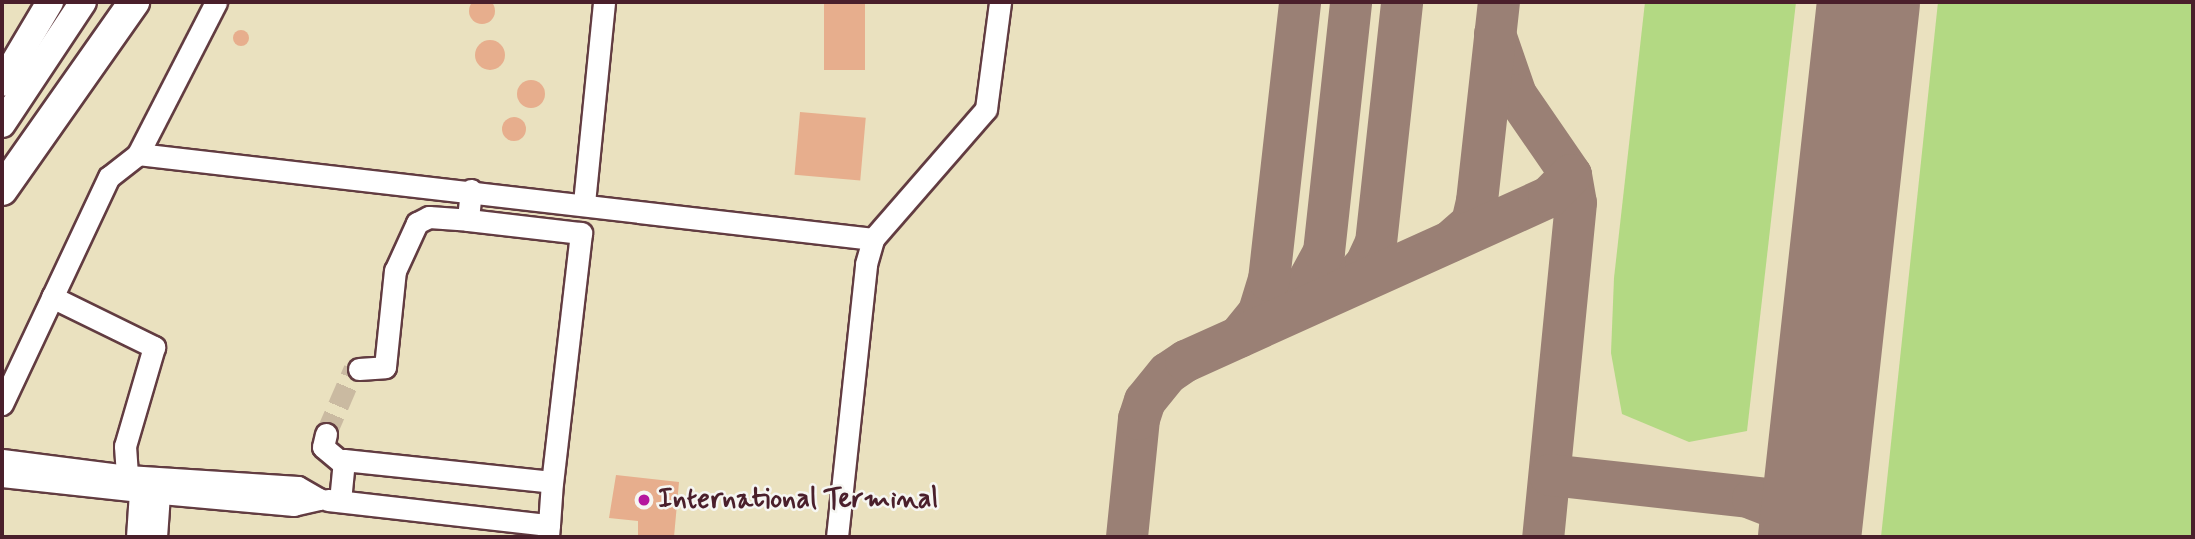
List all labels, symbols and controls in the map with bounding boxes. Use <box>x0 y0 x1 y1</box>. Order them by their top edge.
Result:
place label: International Terminal <box>658 483 935 517</box>
marker: International Terminal <box>636 492 652 508</box>

